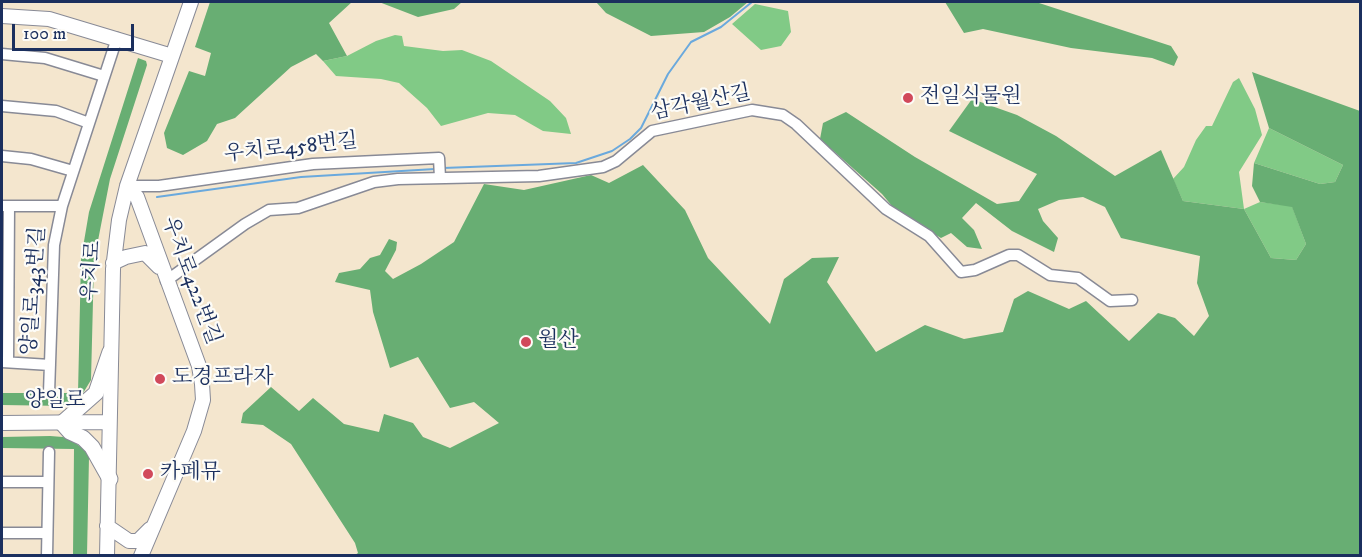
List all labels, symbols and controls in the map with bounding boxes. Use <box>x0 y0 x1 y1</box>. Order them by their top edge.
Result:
scale bar <box>15 12 136 50</box>
text: 100 m <box>23 23 66 45</box>
street label: 삼각월산길 <box>649 81 753 127</box>
place label: 전일식물원 <box>920 85 1021 111</box>
marker: 전일식물원 <box>901 91 915 105</box>
street label: 우치로458번길 <box>223 129 359 169</box>
street label: 우치로422번길 <box>155 214 225 348</box>
street label: 양일로343번길 <box>18 226 52 356</box>
street label: 우치로 <box>78 240 108 302</box>
place label: 월산 <box>538 329 579 355</box>
marker: 월산 <box>519 335 533 349</box>
place label: 도경프라자 <box>172 366 273 392</box>
marker: 도경프라자 <box>153 372 167 386</box>
street label: 양일로 <box>25 389 85 415</box>
place label: 카페뮤 <box>160 461 221 487</box>
marker: 카페뮤 <box>141 467 155 481</box>

